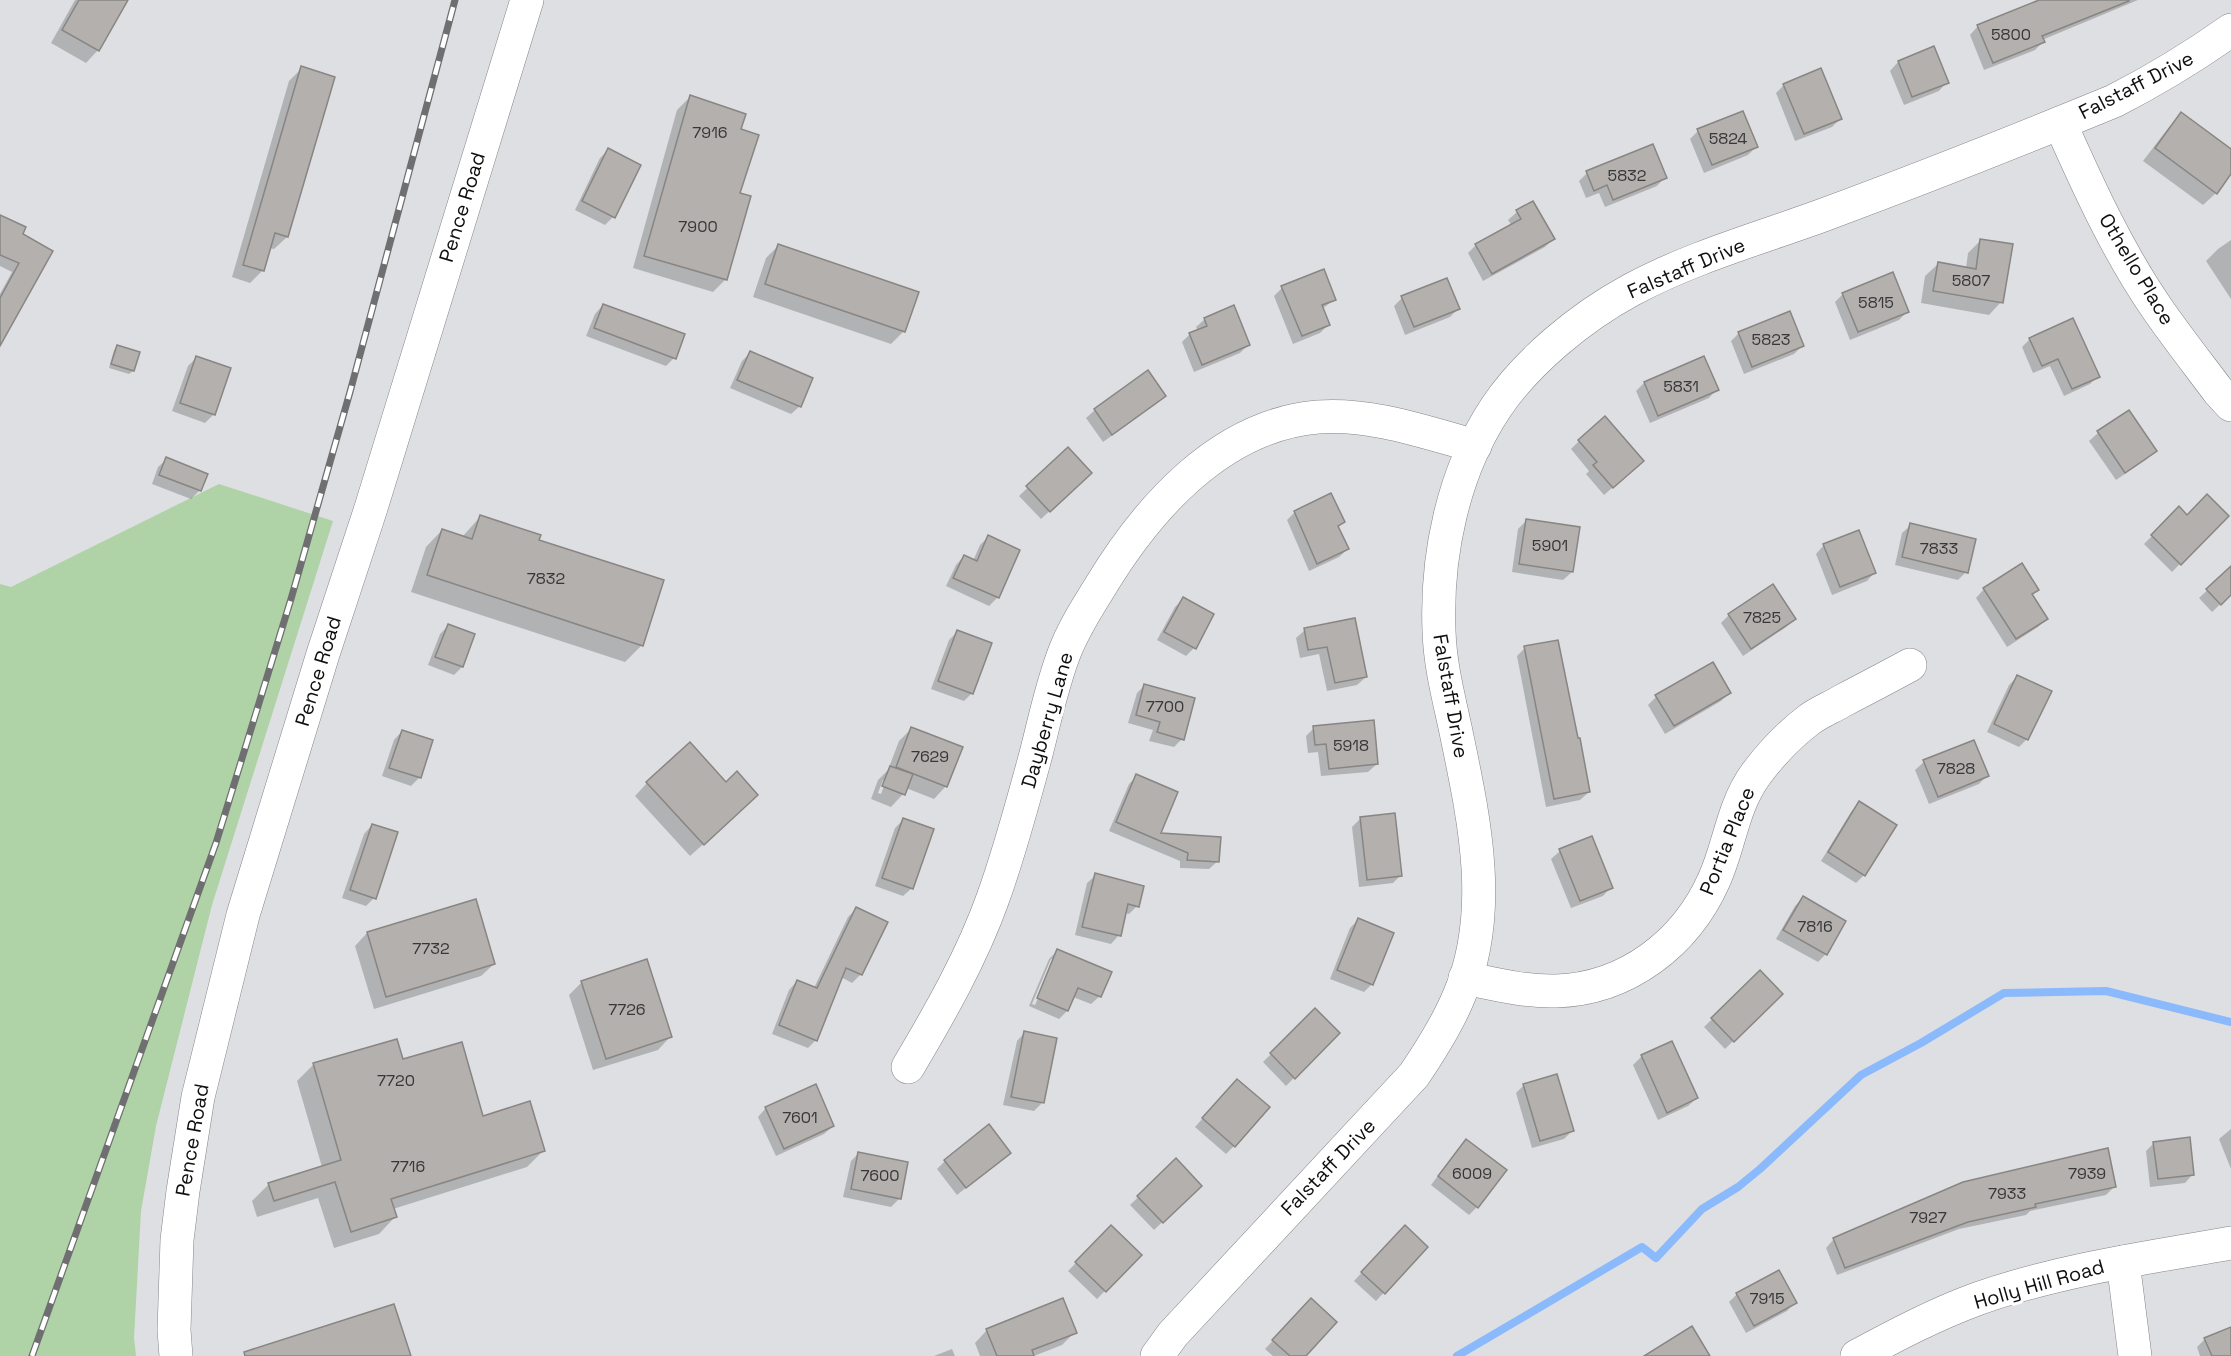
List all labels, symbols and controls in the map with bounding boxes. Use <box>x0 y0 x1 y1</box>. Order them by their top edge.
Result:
house number: 5800 <box>1991 24 2031 45</box>
street label: Falstaff Drive <box>2074 45 2198 125</box>
house number: 7916 <box>692 122 728 143</box>
house number: 5824 <box>1709 128 1747 149</box>
street label: Pence Road <box>433 149 491 265</box>
house number: 5832 <box>1608 165 1646 186</box>
street label: Othello Place <box>2093 208 2181 330</box>
house number: 7900 <box>678 216 718 237</box>
street label: Falstaff Drive <box>1623 231 1749 305</box>
house number: 5807 <box>1952 270 1990 291</box>
house number: 5815 <box>1858 292 1894 313</box>
house number: 5823 <box>1752 329 1790 350</box>
house number: 5831 <box>1663 376 1699 397</box>
house number: 5901 <box>1532 535 1568 556</box>
house number: 7833 <box>1920 538 1958 559</box>
house number: 7832 <box>527 568 565 589</box>
house number: 7825 <box>1743 607 1781 628</box>
street label: Pence Road <box>289 613 347 729</box>
street label: Falstaff Drive <box>1427 632 1475 760</box>
street label: Dayberry Lane <box>1015 649 1079 791</box>
house number: 7700 <box>1146 696 1184 717</box>
house number: 5918 <box>1333 735 1369 756</box>
house number: 7629 <box>911 746 949 767</box>
house number: 7828 <box>1937 758 1975 779</box>
street label: Portia Place <box>1694 783 1760 899</box>
house number: 7816 <box>1797 916 1833 937</box>
house number: 7732 <box>412 938 450 959</box>
house number: 7726 <box>608 999 646 1020</box>
house number: 7720 <box>377 1070 415 1091</box>
street label: Pence Road <box>169 1082 215 1198</box>
house number: 7601 <box>782 1107 818 1128</box>
street label: Falstaff Drive <box>1275 1113 1381 1221</box>
house number: 7716 <box>391 1156 425 1177</box>
house number: 6009 <box>1452 1163 1492 1184</box>
house number: 7939 <box>2068 1163 2106 1184</box>
house number: 7600 <box>860 1165 900 1186</box>
house number: 7933 <box>1988 1183 2026 1204</box>
house number: 7927 <box>1909 1207 1947 1228</box>
street label: Holly Hill Road <box>1971 1253 2107 1315</box>
house number: 7915 <box>1749 1288 1785 1309</box>

